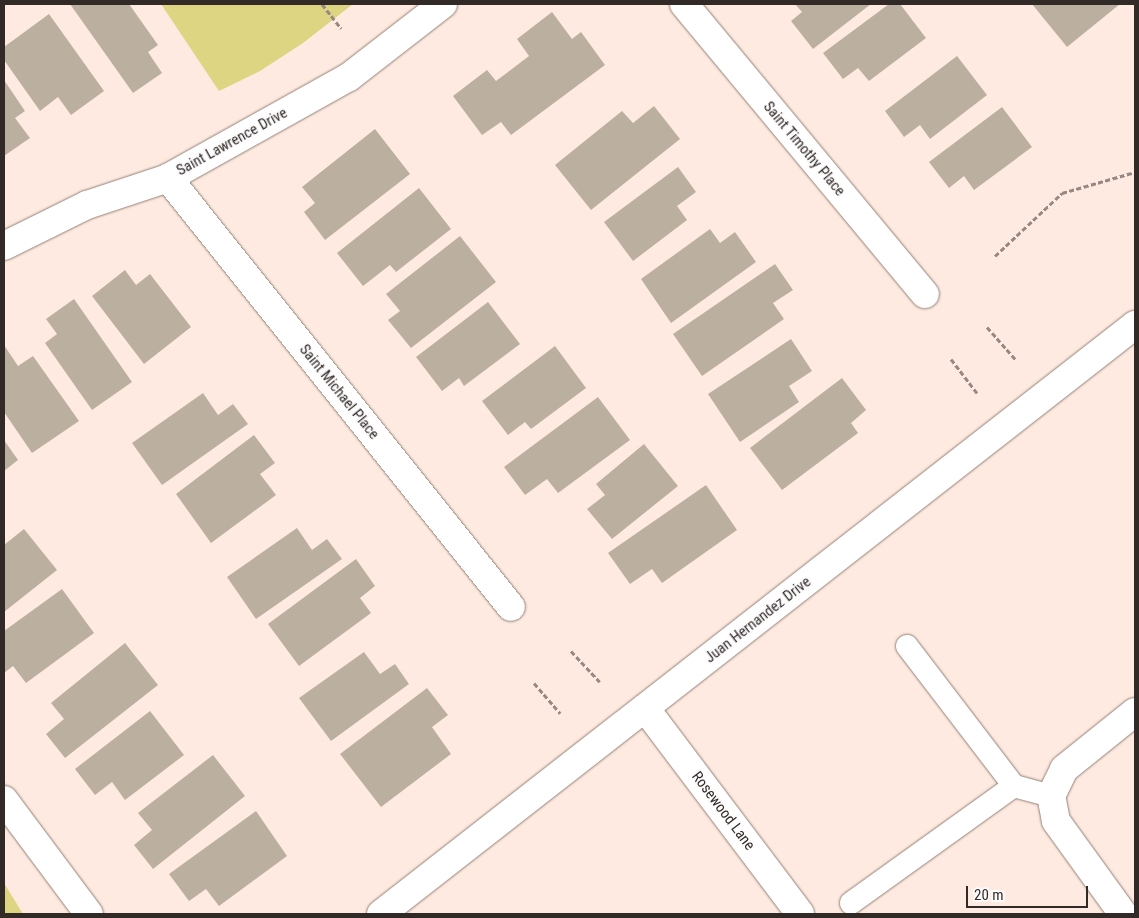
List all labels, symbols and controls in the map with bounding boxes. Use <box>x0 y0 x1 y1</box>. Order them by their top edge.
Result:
street label: Saint Timothy Place <box>759 98 849 200</box>
street label: Saint Lawrence Drive <box>174 104 290 180</box>
street label: Saint Michael Place <box>295 341 383 443</box>
street label: Juan Hernandez Drive <box>701 573 815 667</box>
street label: Rosewood Lane <box>688 768 758 854</box>
scale bar <box>969 876 1092 908</box>
text: 20 m <box>974 886 1004 904</box>

